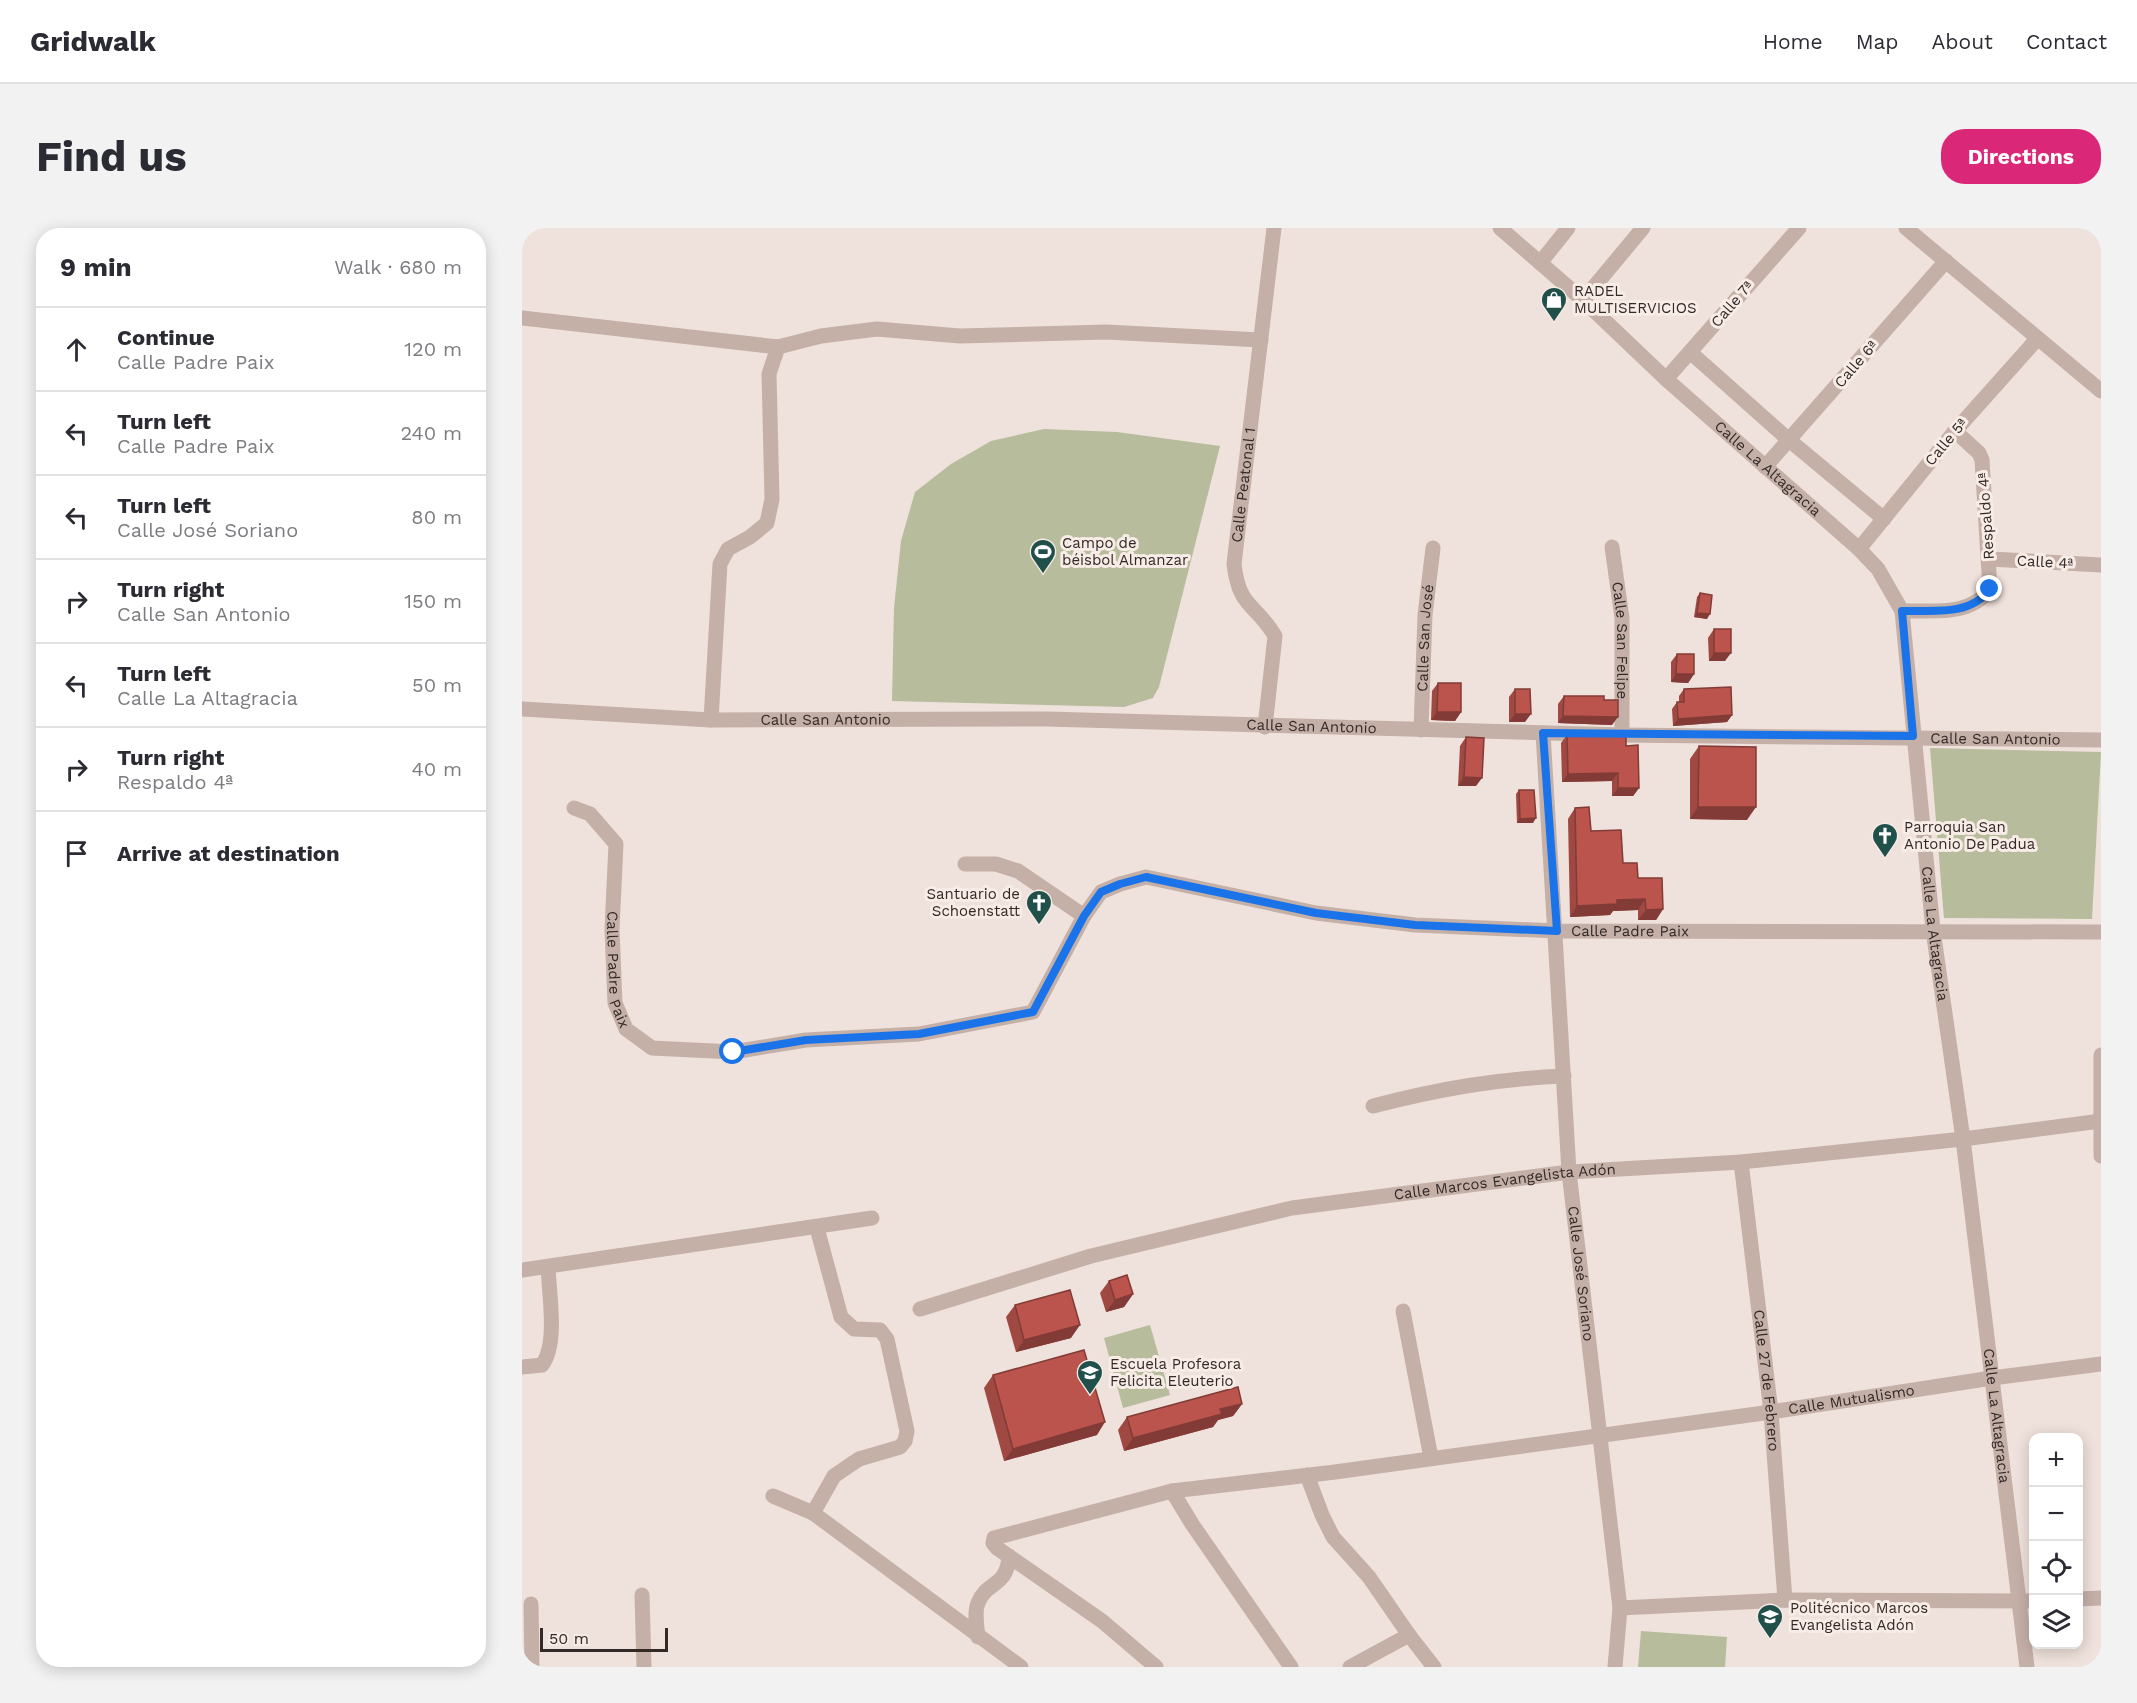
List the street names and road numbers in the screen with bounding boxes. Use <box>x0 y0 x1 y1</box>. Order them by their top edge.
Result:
street label: Calle 7ª <box>1707 277 1757 331</box>
street label: Calle 6ª <box>1831 337 1882 391</box>
street label: Calle 5ª <box>1921 414 1971 469</box>
street label: Calle La Altagracia <box>1711 417 1825 521</box>
street label: Calle Peatonal 1 <box>1228 427 1259 543</box>
street label: Respaldo 4ª <box>1974 472 1998 560</box>
street label: Calle 4ª <box>2016 552 2074 572</box>
street label: Calle San Felipe <box>1608 581 1631 699</box>
street label: Calle San José <box>1413 583 1438 692</box>
street label: Calle San Antonio <box>761 710 891 729</box>
street label: Calle San Antonio <box>1246 716 1377 737</box>
street label: Calle San Antonio <box>1930 729 2061 749</box>
street label: Calle La Altagracia <box>1918 865 1952 1003</box>
street label: Calle Padre Paix <box>603 911 633 1031</box>
street label: Calle Padre Paix <box>1571 922 1689 940</box>
street label: Calle Marcos Evangelista Adón <box>1393 1160 1616 1204</box>
street label: Calle José Soriano <box>1564 1205 1598 1342</box>
street label: Calle 27 de Febrero <box>1750 1309 1783 1452</box>
street label: Calle La Altagracia <box>1979 1347 2014 1485</box>
street label: Calle Mutualismo <box>1787 1381 1916 1418</box>

